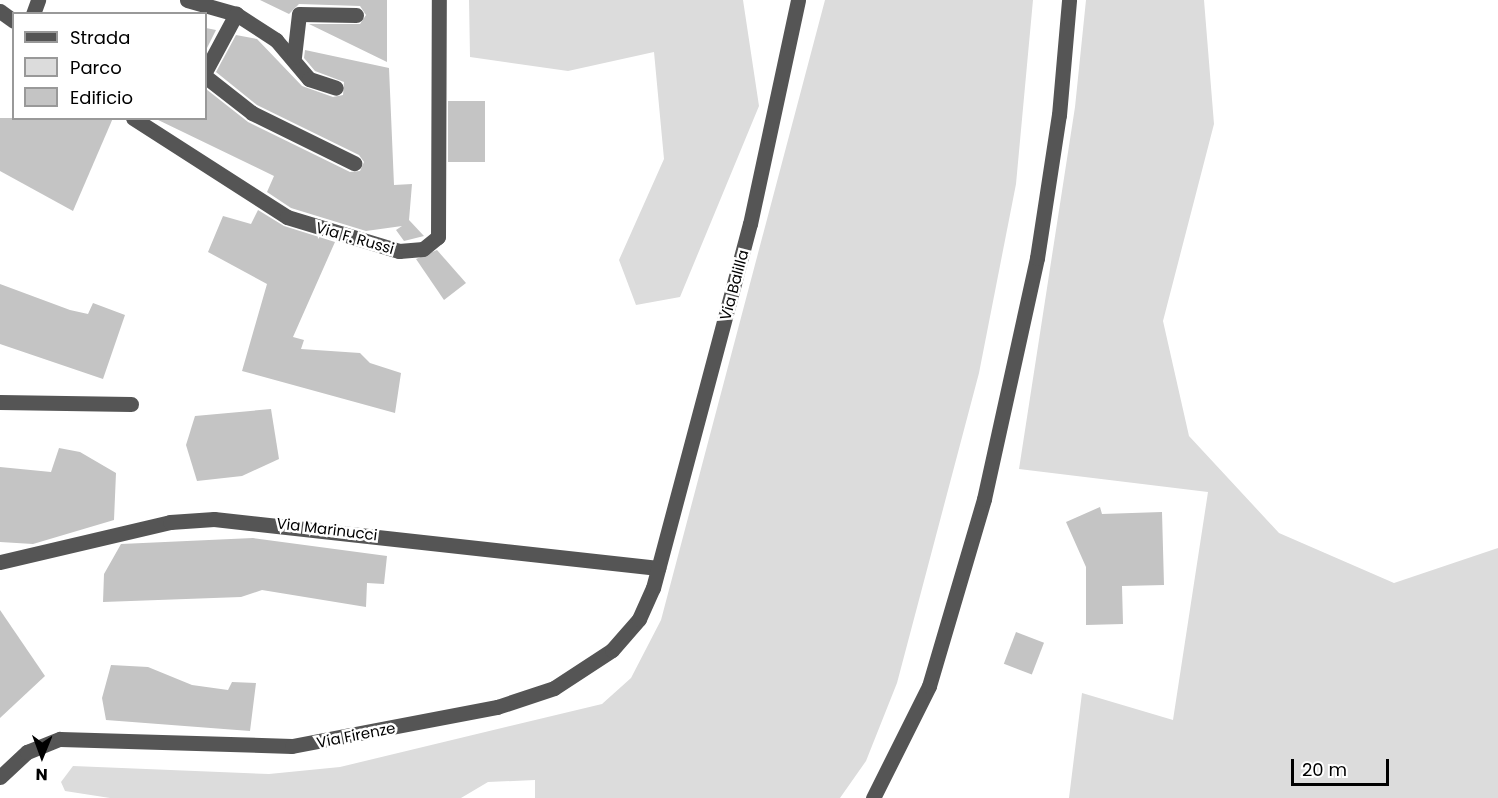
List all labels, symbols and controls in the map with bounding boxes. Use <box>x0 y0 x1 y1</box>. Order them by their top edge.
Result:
legend <box>12 12 207 120</box>
text: Strada <box>70 25 130 50</box>
text: Parco <box>70 55 122 80</box>
text: Edificio <box>70 85 133 110</box>
street label: Via F. Russi <box>314 218 396 258</box>
street label: Via Balilla <box>716 248 752 322</box>
street label: Via Marinucci <box>276 514 378 544</box>
street label: Via Firenze <box>315 719 397 751</box>
north arrow <box>12 726 72 786</box>
scale bar <box>1294 747 1392 785</box>
text: 20 m <box>1302 757 1347 782</box>
text: N <box>35 763 48 786</box>

